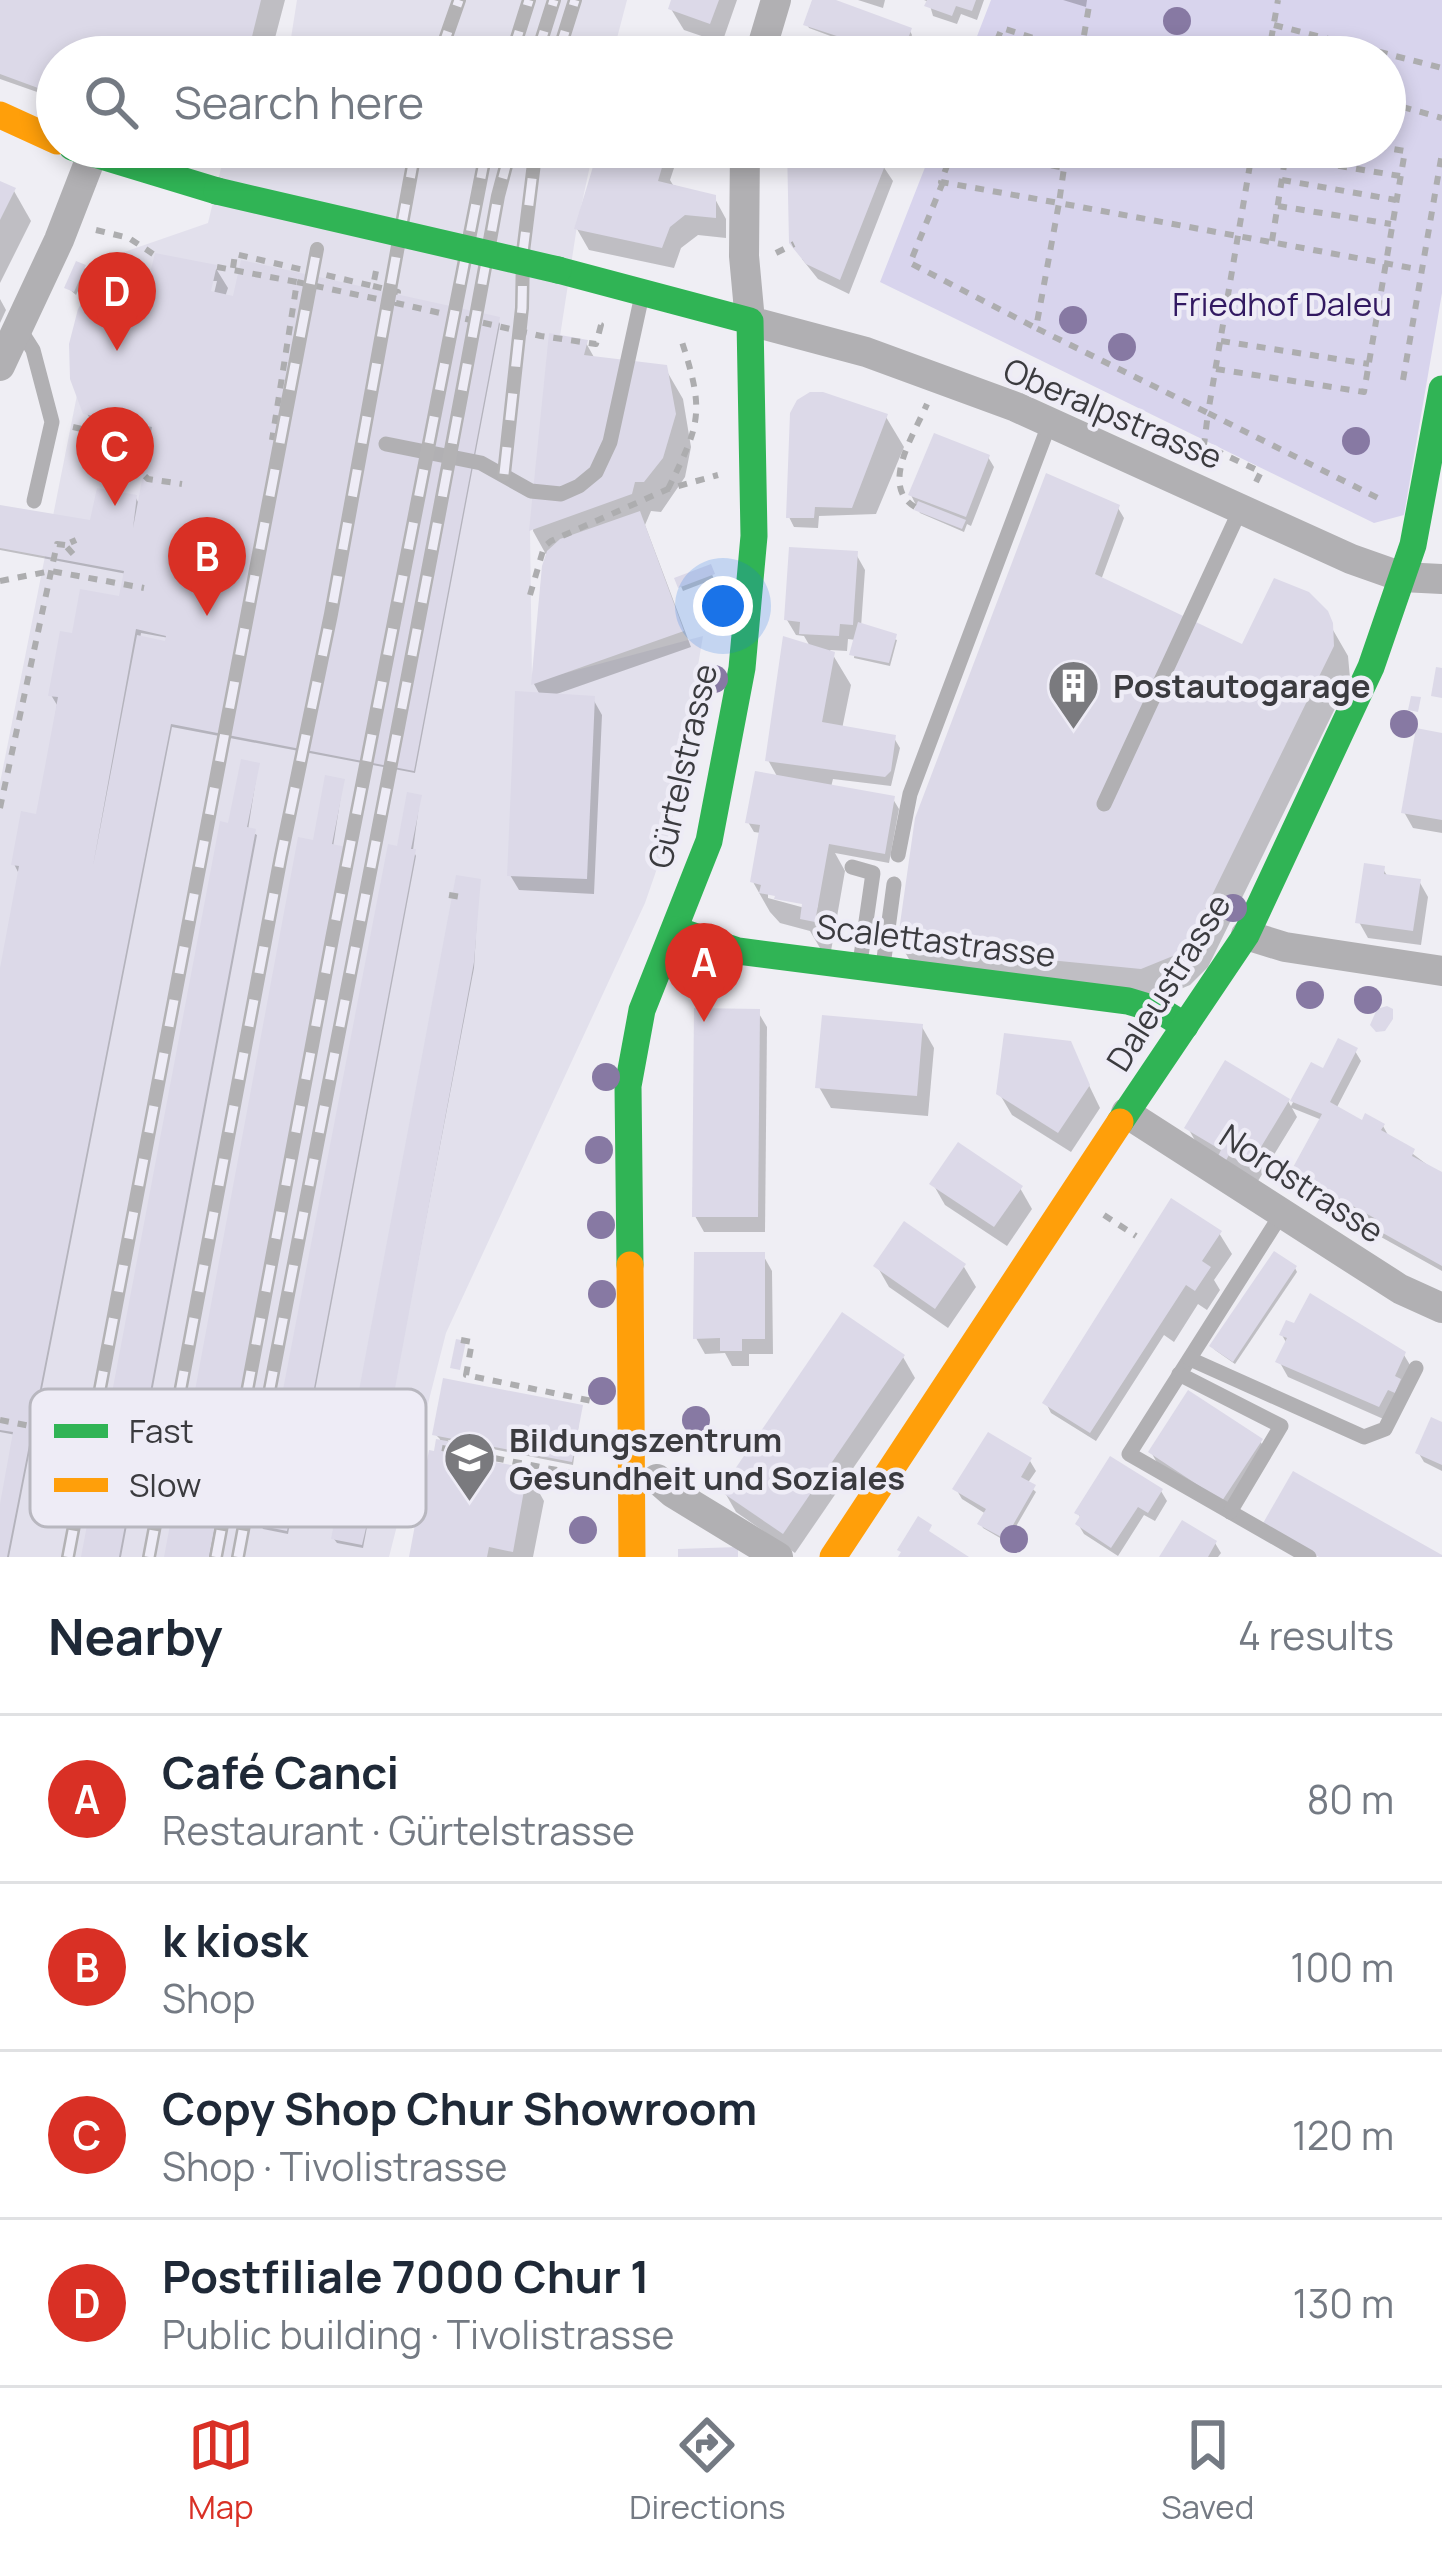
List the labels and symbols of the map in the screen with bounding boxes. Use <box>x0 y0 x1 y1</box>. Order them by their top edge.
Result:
pin: D <box>78 252 156 351</box>
park label: Friedhof Daleu <box>1172 281 1392 326</box>
street label: Oberalpstrasse <box>997 347 1229 479</box>
pin: C <box>76 407 154 506</box>
pin: B <box>168 517 246 616</box>
your location <box>693 576 753 636</box>
building icon: Postautogarage <box>1046 657 1102 731</box>
street label: Gürtelstrasse <box>637 659 727 873</box>
place label: Postautogarage <box>1113 663 1371 708</box>
street label: Daleustrasse <box>1096 885 1240 1079</box>
street label: Scalettastrasse <box>814 903 1058 977</box>
pin: A <box>665 923 743 1022</box>
street label: Nordstrasse <box>1211 1113 1393 1253</box>
legend <box>30 1389 426 1527</box>
text: Fast <box>129 1408 194 1453</box>
place label: Bildungszentrum Gesundheit und Soziales <box>509 1417 905 1500</box>
school or university icon: Bildungszentrum Gesundheit und Soziales <box>442 1430 498 1504</box>
text: Slow <box>129 1462 201 1507</box>

